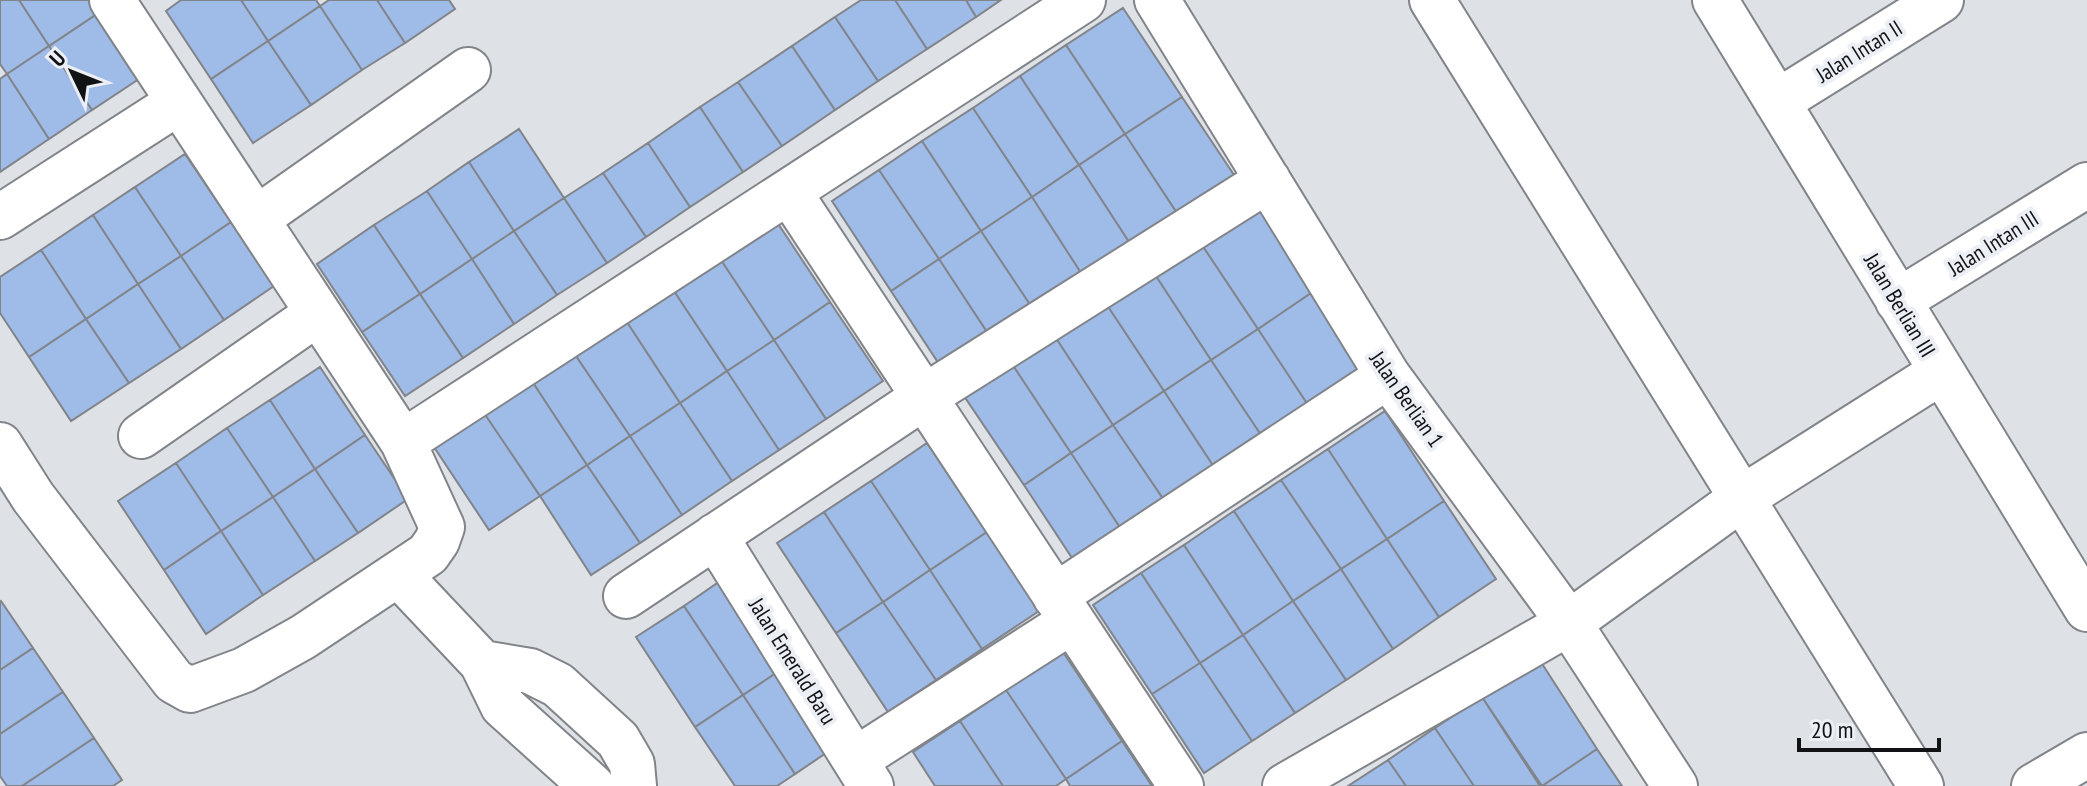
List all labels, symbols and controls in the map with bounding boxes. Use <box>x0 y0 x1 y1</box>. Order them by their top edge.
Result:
street label: Jalan Intan II <box>1810 14 1907 89</box>
north arrow <box>32 32 112 112</box>
text: U <box>43 45 71 72</box>
street label: Jalan Intan III <box>1942 204 2044 282</box>
street label: Jalan Berlian III <box>1858 247 1942 362</box>
street label: Jalan Berlian 1 <box>1363 345 1450 452</box>
street label: Jalan Emerald Baru <box>742 592 843 730</box>
scale bar <box>1799 702 1939 752</box>
text: 20 m <box>1811 714 1853 745</box>

